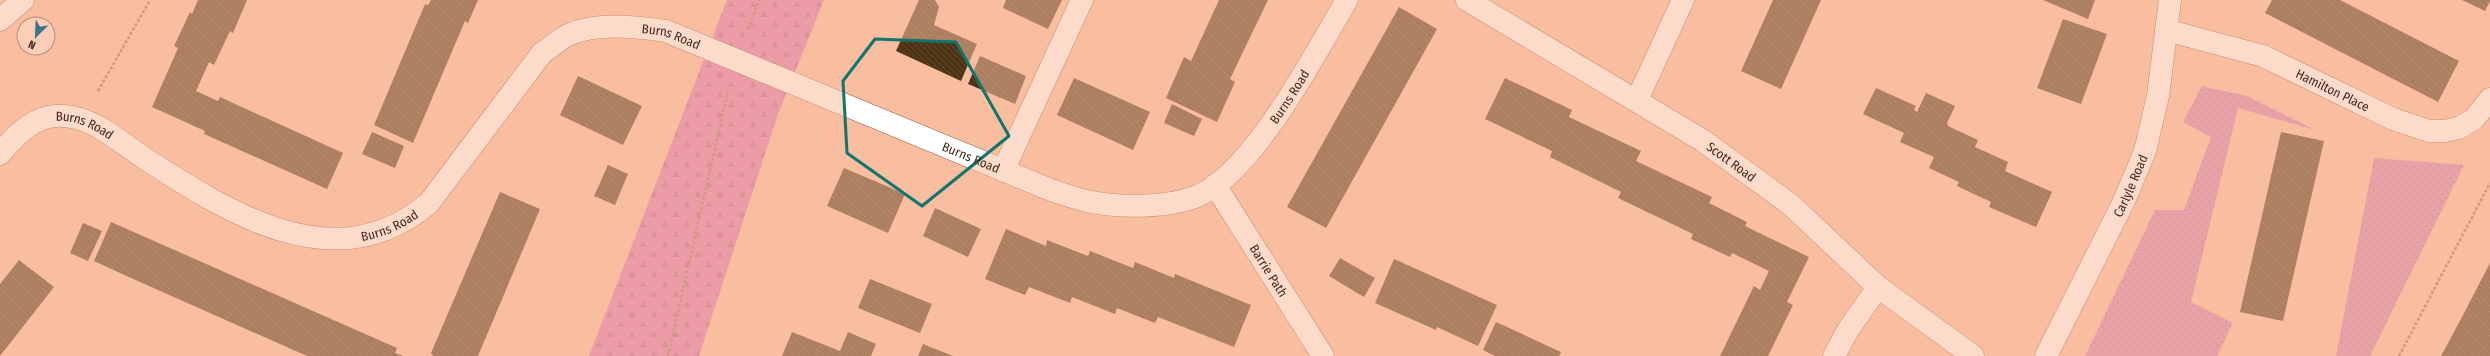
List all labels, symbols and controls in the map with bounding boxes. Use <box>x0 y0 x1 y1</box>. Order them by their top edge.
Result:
north arrow <box>16 16 56 56</box>
street label: Burns Road <box>641 21 703 52</box>
text: N <box>26 37 38 52</box>
street label: Hamilton Place <box>2294 66 2372 114</box>
street label: Burns Road <box>1266 67 1312 126</box>
street label: Burns Road <box>56 108 116 142</box>
street label: Burns Road <box>940 138 1002 176</box>
street label: Scott Road <box>1704 139 1759 184</box>
street label: Carlyle Road <box>2110 152 2150 219</box>
street label: Burns Road <box>359 206 421 244</box>
street label: Barrie Path <box>1247 241 1291 299</box>

